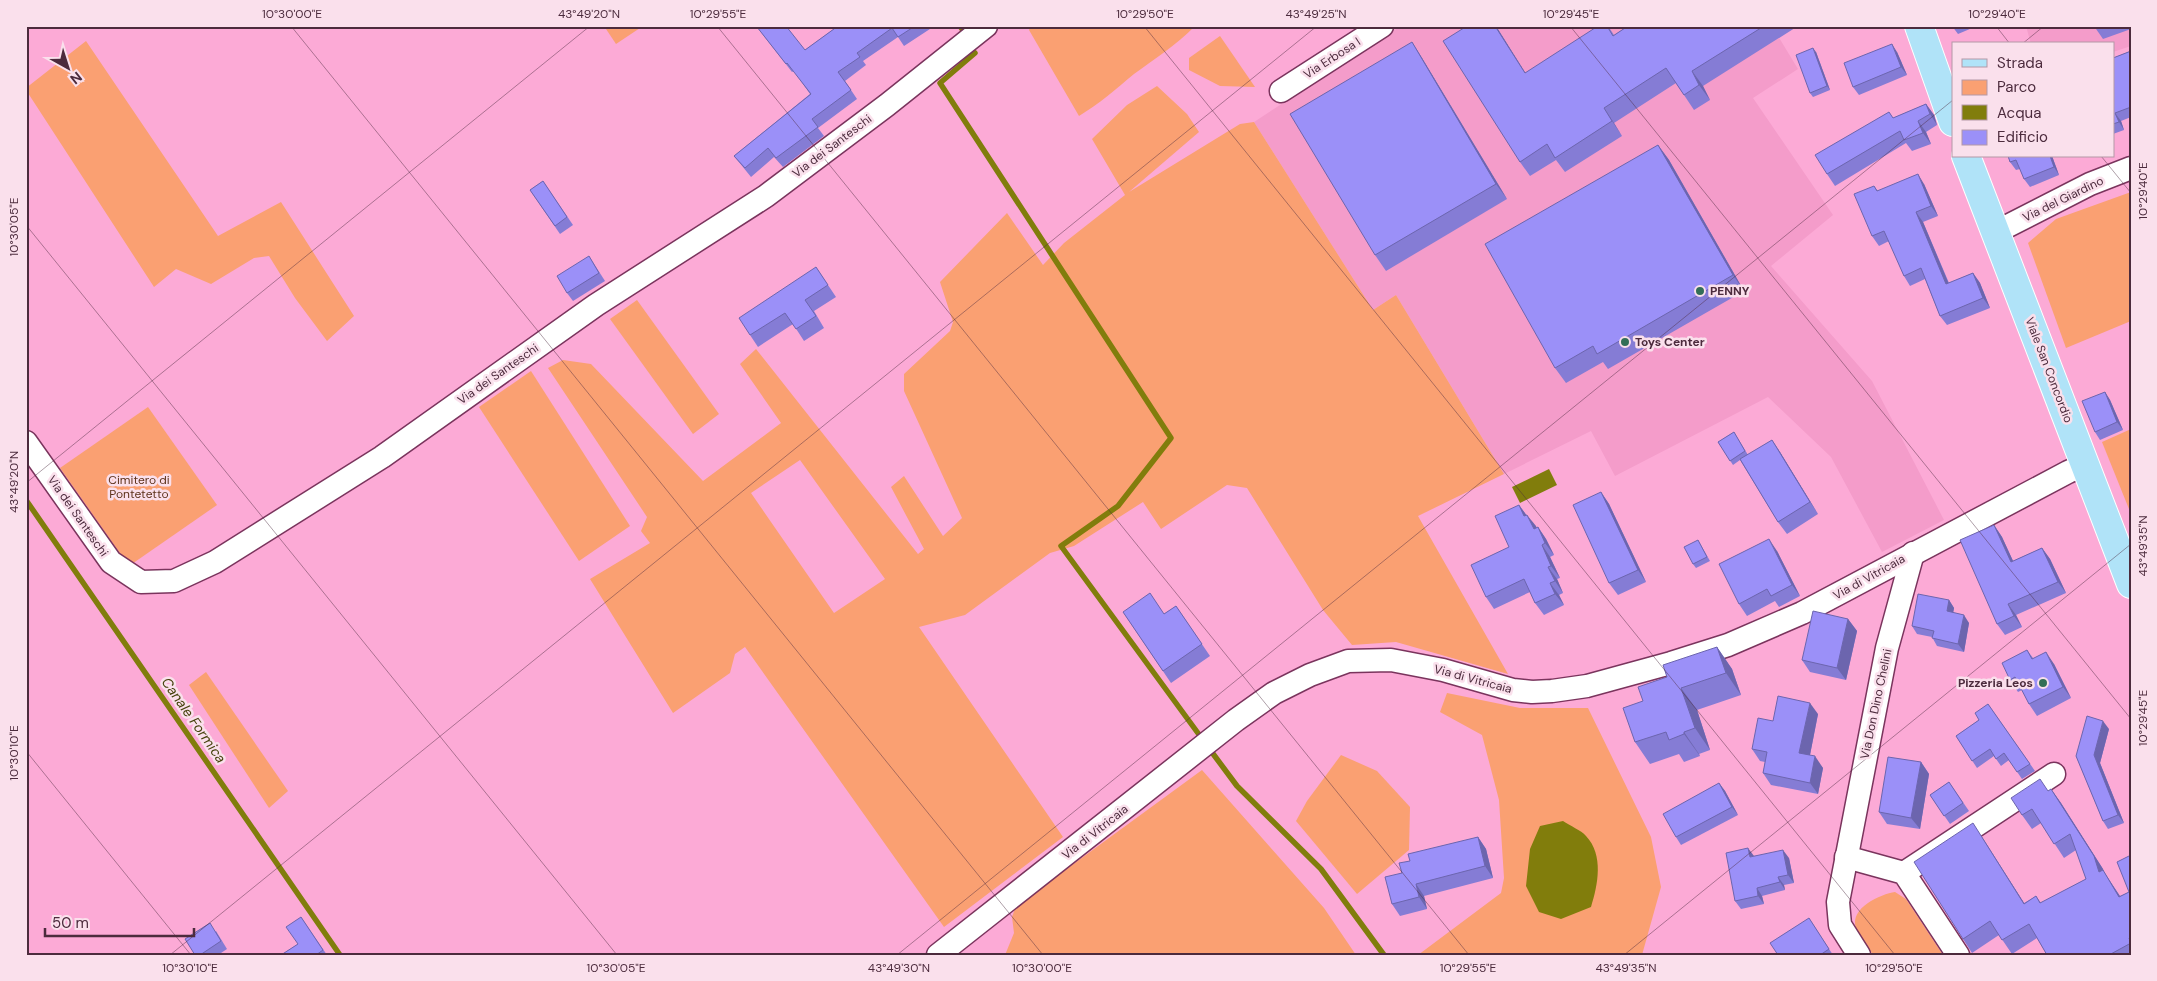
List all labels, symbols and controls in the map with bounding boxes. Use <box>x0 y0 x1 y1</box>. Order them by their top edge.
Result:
text: 10°30'00"E <box>262 6 322 22</box>
text: 43°49'20"N <box>558 6 620 22</box>
text: 10°29'55"E <box>690 6 747 22</box>
text: 10°29'50"E <box>1116 6 1174 22</box>
text: 43°49'25"N <box>1285 6 1347 22</box>
text: 10°29'45"E <box>1543 6 1599 22</box>
text: 10°29'40"E <box>1968 6 2026 22</box>
street label: Via Erbosa I <box>1300 34 1364 82</box>
north arrow <box>42 42 92 92</box>
legend <box>1952 42 2114 158</box>
text: Strada <box>1997 53 2043 73</box>
text: N <box>67 68 86 88</box>
text: Parco <box>1997 77 2036 97</box>
text: Acqua <box>1997 103 2041 123</box>
street label: Via dei Santeschi <box>789 111 875 181</box>
text: Edificio <box>1997 127 2048 147</box>
text: 10°29'40"E <box>2135 162 2151 220</box>
street label: Via del Giardino <box>2020 173 2106 225</box>
text: 10°30'05"E <box>6 197 22 256</box>
place label: PENNY <box>1710 283 1750 299</box>
marker: PENNY <box>1694 285 1706 297</box>
street label: Viale San Concordio <box>2021 315 2077 425</box>
place label: Toys Center <box>1635 334 1705 350</box>
marker: Toys Center <box>1619 336 1631 348</box>
street label: Via dei Santeschi <box>454 340 542 408</box>
text: 43°49'20"N <box>6 451 22 513</box>
street label: Via dei Santeschi <box>44 472 112 560</box>
park label: Cimitero di Pontetetto <box>108 472 170 502</box>
text: 43°49'35"N <box>2135 515 2151 577</box>
street label: Via di Vitricaia <box>1830 551 1908 603</box>
street label: Via Don Dino Chelini <box>1857 647 1895 760</box>
street label: Via di Vitricaia <box>1432 661 1514 697</box>
water label: Canale Formica <box>158 674 230 767</box>
place label: Pizzeria Leos <box>1958 675 2033 691</box>
marker: Pizzeria Leos <box>2037 677 2049 689</box>
text: 10°29'45"E <box>2135 690 2151 746</box>
text: 10°30'10"E <box>6 725 22 781</box>
street label: Via di Vitricaia <box>1059 801 1131 863</box>
scale bar <box>45 906 194 938</box>
text: 50 m <box>52 913 89 933</box>
text: 10°30'10"E <box>162 960 218 976</box>
text: 10°30'05"E <box>587 960 646 976</box>
text: 43°49'30"N <box>868 960 930 976</box>
text: 10°30'00"E <box>1012 960 1072 976</box>
text: 10°29'55"E <box>1440 960 1497 976</box>
text: 43°49'35"N <box>1595 960 1657 976</box>
text: 10°29'50"E <box>1865 960 1923 976</box>

